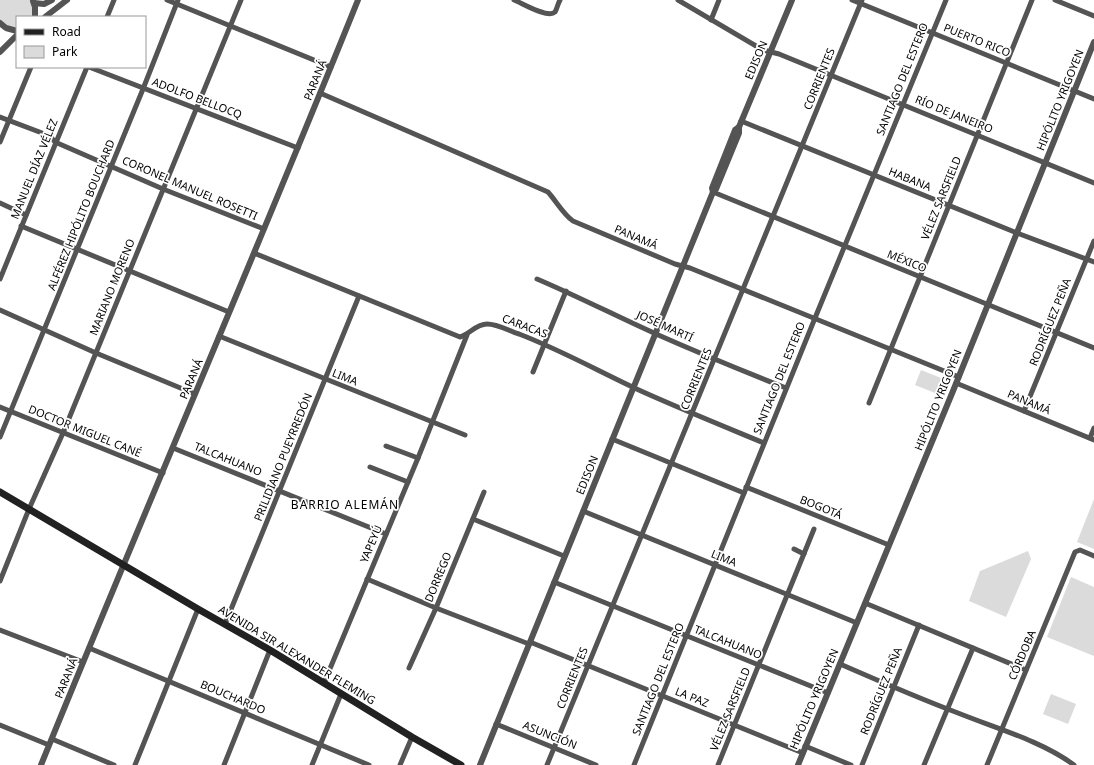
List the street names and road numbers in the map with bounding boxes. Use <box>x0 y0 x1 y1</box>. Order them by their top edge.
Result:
street label: PUERTO RICO <box>942 19 1013 60</box>
street label: SANTIAGO DEL ESTERO <box>872 20 931 137</box>
street label: EDISON <box>741 38 770 82</box>
street label: CORRIENTES <box>799 46 838 112</box>
street label: HIPÓLITO YRIGOYEN <box>1032 47 1087 153</box>
street label: PARANÁ <box>300 56 330 102</box>
street label: ADOLFO BELLOCQ <box>150 73 244 122</box>
street label: RÍO DE JANEIRO <box>913 91 995 136</box>
street label: MANUEL DÍAZ VÉLEZ <box>7 116 61 221</box>
street label: ALFÉREZ HIPÓLITO BOUCHARD <box>43 137 118 292</box>
street label: CORONEL MANUEL ROSETTI <box>120 152 260 223</box>
street label: VÉLEZ SARSFIELD <box>917 154 964 242</box>
street label: HABANA <box>887 163 935 194</box>
street label: PANAMÁ <box>612 221 661 253</box>
street label: MARIANO MORENO <box>85 236 138 337</box>
street label: MÉXICO <box>885 246 929 275</box>
street label: RODRÍGUEZ PEÑA <box>1025 275 1074 368</box>
street label: JOSÉ MARTÍ <box>634 306 696 345</box>
street label: CARACAS <box>500 310 550 341</box>
street label: SANTIAGO DEL ESTERO <box>749 319 808 436</box>
street label: CORRIENTES <box>676 346 715 412</box>
street label: HIPÓLITO YRIGOYEN <box>910 347 965 453</box>
street label: PARANÁ <box>175 355 206 401</box>
street label: LIMA <box>330 365 361 389</box>
street label: PANAMÁ <box>1005 386 1054 418</box>
street label: PRILIDIANO PUEYRREDÓN <box>250 390 315 523</box>
street label: DOCTOR MIGUEL CANÉ <box>26 401 144 460</box>
street label: TALCAHUANO <box>192 438 264 479</box>
street label: EDISON <box>572 453 601 497</box>
street label: BOGOTÁ <box>798 491 845 522</box>
street label: YAPEYÚ <box>356 523 385 565</box>
street label: LIMA <box>709 546 740 570</box>
street label: DORREGO <box>421 549 454 604</box>
street label: AVENIDA SIR ALEXANDER FLEMING <box>216 602 379 708</box>
street label: SANTIAGO DEL ESTERO <box>628 620 687 737</box>
street label: TALCAHUANO <box>692 621 764 662</box>
street label: CÓRDOBA <box>1004 627 1039 682</box>
street label: RODRÍGUEZ PEÑA <box>856 644 905 737</box>
street label: CORRIENTES <box>552 645 591 711</box>
street label: HIPÓLITO YRIGOYEN <box>786 646 842 751</box>
street label: PARANÁ <box>51 654 81 700</box>
street label: VÉLEZ SARSFIELD <box>706 665 753 753</box>
street label: BOUCHARDO <box>198 676 268 717</box>
street label: LA PAZ <box>673 683 711 710</box>
street label: ASUNCIÓN <box>521 717 579 752</box>

